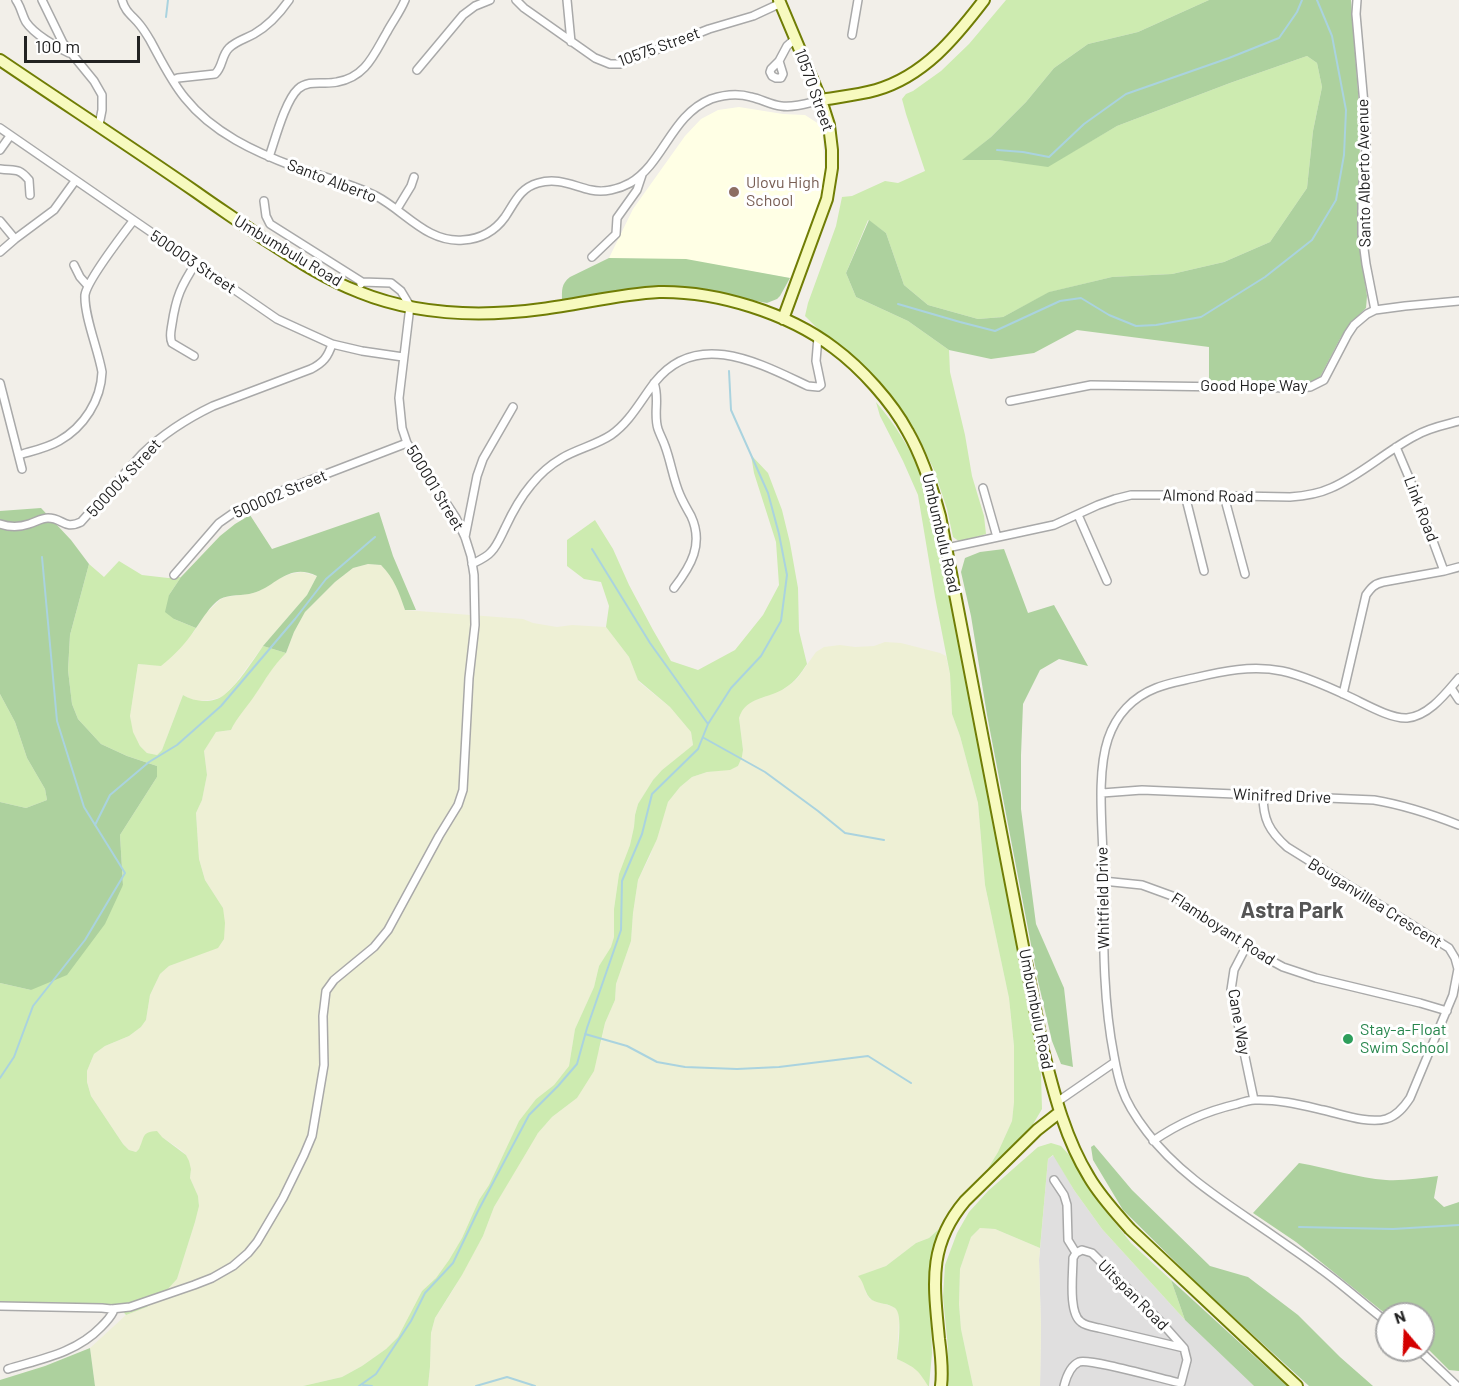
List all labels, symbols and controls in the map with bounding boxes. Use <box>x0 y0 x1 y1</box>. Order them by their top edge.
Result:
street label: 10575 Street <box>616 23 702 71</box>
scale bar <box>27 24 142 62</box>
text: 100 m <box>35 35 80 57</box>
street label: 10570 Street <box>790 46 838 134</box>
street label: Santo Alberto Avenue <box>1353 99 1375 247</box>
street label: Santo Alberto <box>284 155 380 207</box>
place label: Ulovu High School <box>746 173 820 211</box>
marker: Ulovu High School <box>727 185 741 199</box>
street label: Umbumbulu Road <box>231 211 345 291</box>
street label: 500003 Street <box>146 226 240 298</box>
street label: Good Hope Way <box>1200 376 1308 396</box>
street label: 500004 Street <box>83 435 165 521</box>
street label: 500001 Street <box>402 442 468 534</box>
street label: 500002 Street <box>230 466 330 522</box>
street label: Umbumbulu Road <box>918 471 964 595</box>
street label: Link Road <box>1400 474 1442 544</box>
street label: Almond Road <box>1162 486 1254 506</box>
street label: Winifred Drive <box>1233 785 1331 807</box>
street label: Whitfield Drive <box>1093 847 1113 949</box>
street label: Bouganvillea Crescent <box>1305 854 1445 952</box>
street label: Flamboyant Road <box>1168 888 1278 970</box>
district label: Astra Park <box>1240 898 1344 924</box>
street label: Umbumbulu Road <box>1015 947 1057 1071</box>
street label: Cane Way <box>1224 987 1254 1057</box>
place label: Stay-a-Float Swim School <box>1360 1020 1449 1058</box>
marker: Stay-a-Float Swim School <box>1341 1032 1355 1046</box>
street label: Uitspan Road <box>1094 1256 1172 1334</box>
north arrow <box>1375 1302 1435 1362</box>
text: N <box>1391 1306 1408 1327</box>

